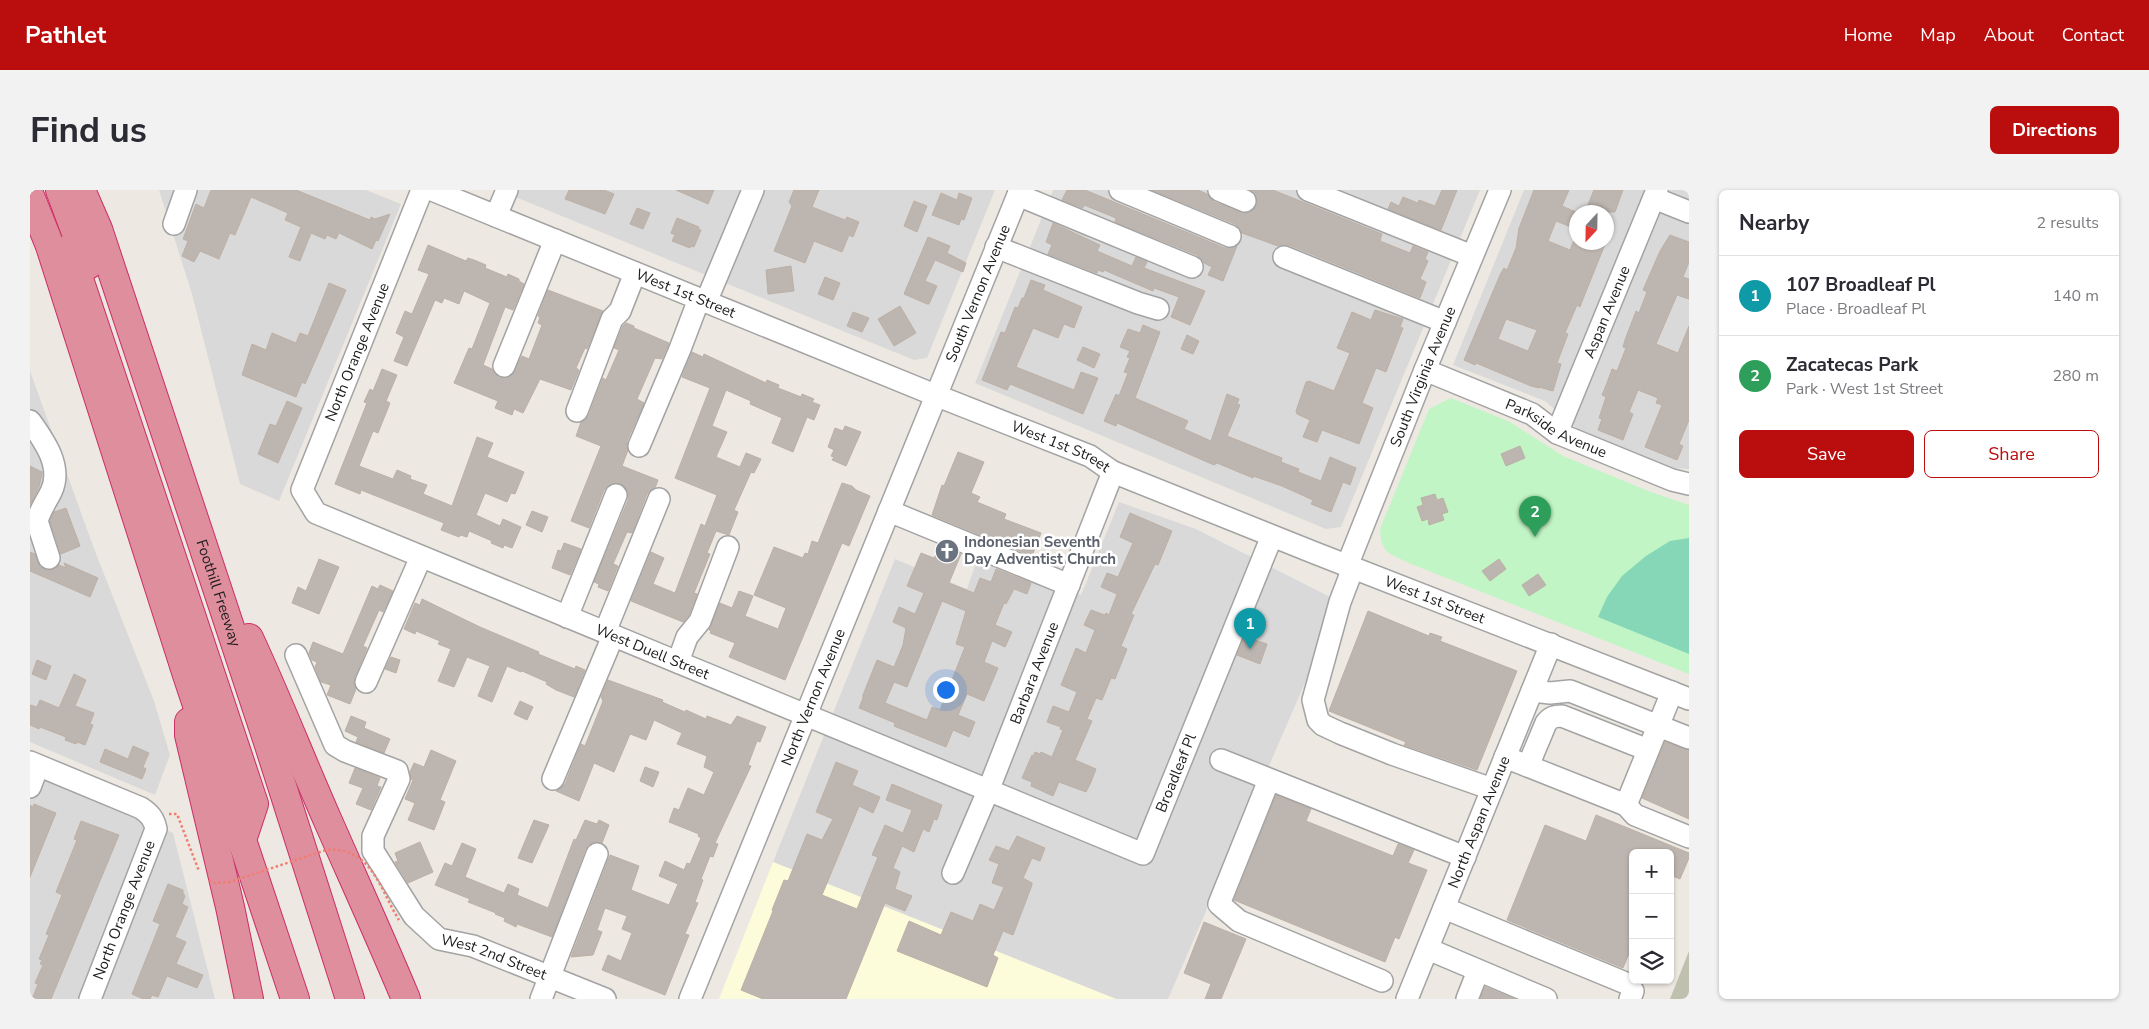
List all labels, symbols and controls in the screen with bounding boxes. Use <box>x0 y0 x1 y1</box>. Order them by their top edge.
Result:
text: Pathlet <box>25 19 106 51</box>
text: Home <box>1844 23 1892 47</box>
text: Map <box>1920 23 1956 47</box>
text: About <box>1984 23 2034 47</box>
text: Contact <box>2062 23 2124 47</box>
button: Directions <box>1990 106 2119 154</box>
text: Find us <box>30 107 147 154</box>
north arrow <box>1569 205 1614 250</box>
text: Nearby <box>1739 209 1809 237</box>
text: 2 results <box>2037 212 2099 234</box>
street label: South Vernon Avenue <box>941 222 1015 365</box>
street label: Aspan Avenue <box>1579 263 1635 361</box>
street label: West 1st Street <box>633 264 739 323</box>
text: 107 Broadleaf Pl <box>1786 272 1936 298</box>
street label: North Orange Avenue <box>320 280 394 424</box>
text: 1 <box>1750 285 1760 307</box>
text: 140 m <box>2052 285 2099 307</box>
text: Place · Broadleaf Pl <box>1786 298 1926 320</box>
street label: South Virginia Avenue <box>1385 303 1460 450</box>
text: Zacatecas Park <box>1786 352 1918 378</box>
text: 2 <box>1750 365 1760 387</box>
text: 280 m <box>2052 365 2099 387</box>
text: Park · West 1st Street <box>1786 378 1943 400</box>
street label: Parkside Avenue <box>1502 394 1610 462</box>
street label: West 1st Street <box>1008 416 1115 477</box>
button: Save <box>1739 430 1914 478</box>
button: Share <box>1924 430 2099 478</box>
pin: 2 <box>1519 496 1551 537</box>
place label: Indonesian Seventh Day Adventist Church <box>964 532 1116 569</box>
street label: Foothill Freeway <box>192 537 246 650</box>
church icon: Indonesian Seventh Day Adventist Church <box>934 538 960 564</box>
street label: West 1st Street <box>1382 571 1489 629</box>
pin: 1 <box>1234 608 1266 649</box>
street label: West Duell Street <box>593 619 713 684</box>
street label: Barbara Avenue <box>1005 619 1063 727</box>
street label: North Vernon Avenue <box>776 626 850 769</box>
your location <box>933 677 959 703</box>
street label: Broadleaf Pl <box>1151 730 1201 815</box>
street label: North Aspan Avenue <box>1443 753 1515 891</box>
street label: North Orange Avenue <box>88 837 160 983</box>
map controls <box>1629 849 1674 984</box>
button: + <box>1629 849 1674 894</box>
button: − <box>1629 894 1674 939</box>
street label: West 2nd Street <box>439 930 550 985</box>
button: layers <box>1629 939 1674 984</box>

